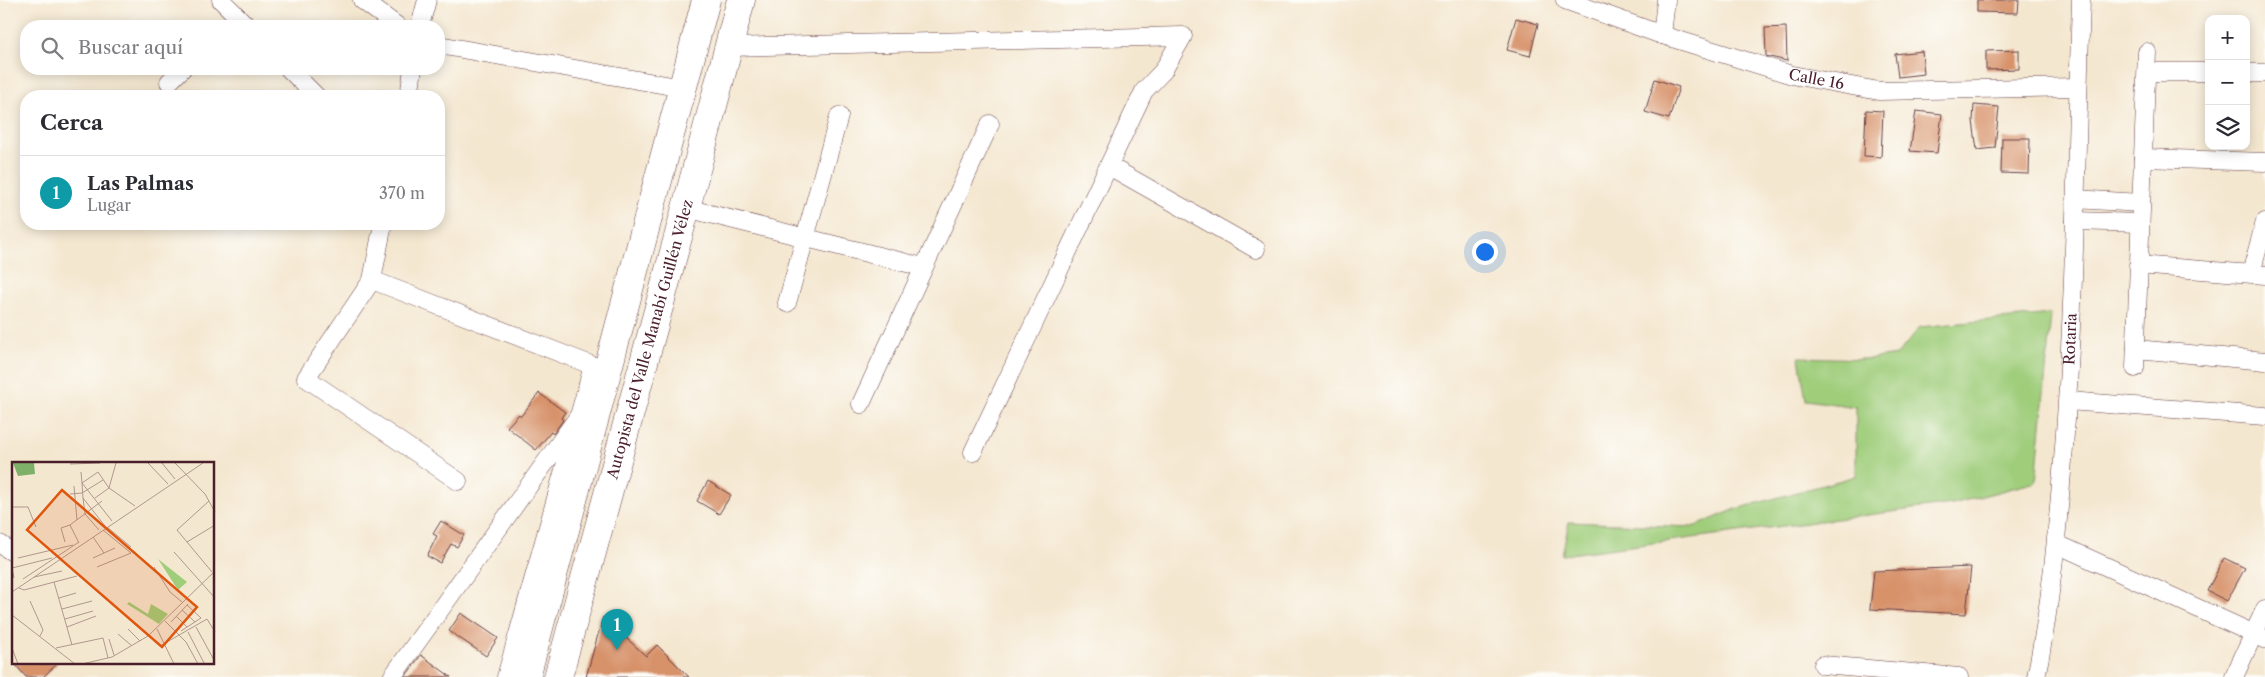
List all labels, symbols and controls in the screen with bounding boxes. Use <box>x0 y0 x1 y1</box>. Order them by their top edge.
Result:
map controls <box>2205 15 2250 150</box>
button: + <box>2205 15 2250 60</box>
search box <box>20 20 445 75</box>
icon: search <box>38 34 66 62</box>
text: Buscar aquí <box>78 36 183 59</box>
button: − <box>2205 60 2250 105</box>
street label: Calle 16 <box>1787 65 1846 93</box>
button: layers <box>2205 105 2250 150</box>
text: Cerca <box>40 110 103 135</box>
text: Las Palmas <box>87 172 194 195</box>
text: 1 <box>52 183 60 203</box>
text: 370 m <box>379 183 425 203</box>
text: Lugar <box>87 195 131 215</box>
street label: Autopista del Valle Manabí Guillén Vélez <box>602 197 697 482</box>
your location <box>1472 239 1498 265</box>
street label: Rotaria <box>2059 313 2081 366</box>
inset map <box>12 462 215 664</box>
pin: 1 <box>601 609 633 650</box>

